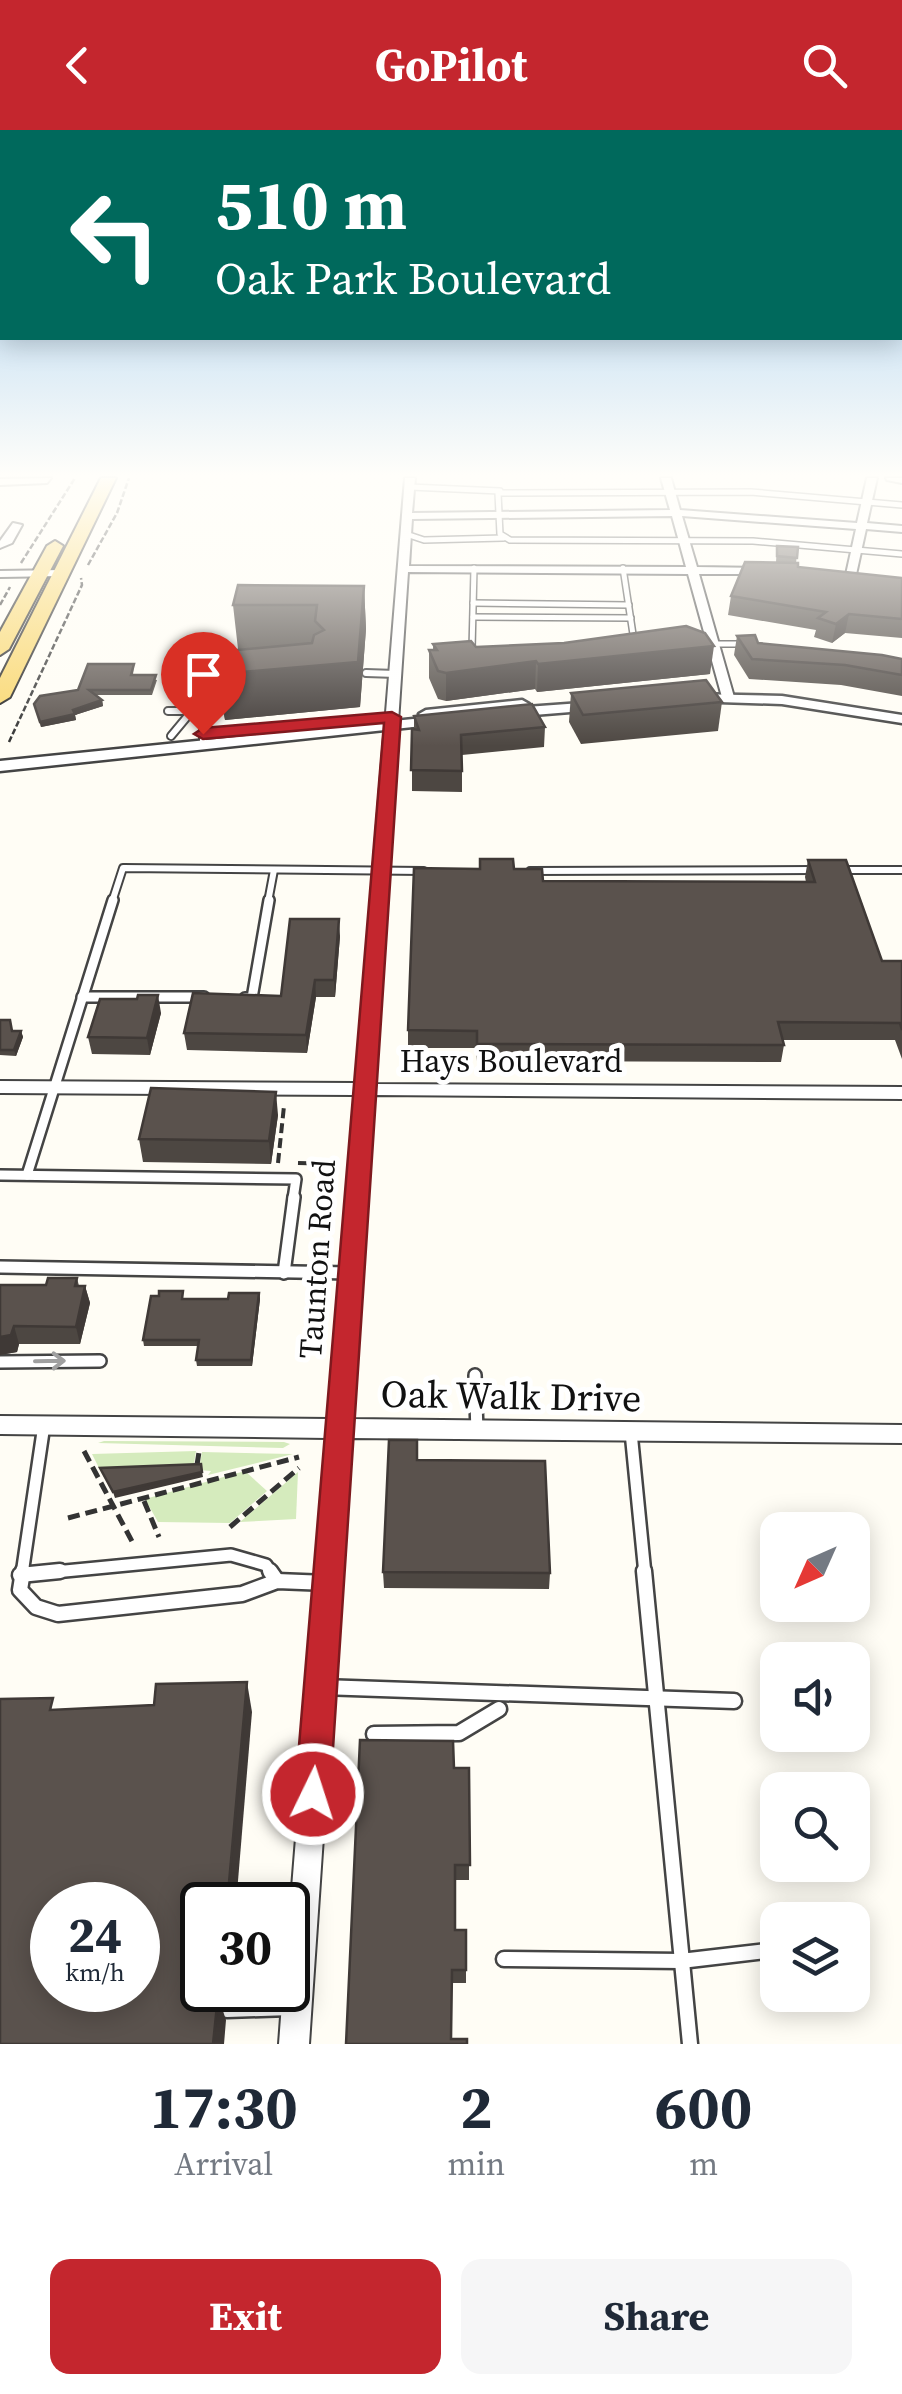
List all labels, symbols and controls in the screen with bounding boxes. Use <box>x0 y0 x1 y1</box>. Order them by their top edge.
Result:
text: GoPilot <box>375 34 527 96</box>
icon: back <box>50 38 105 93</box>
icon: search <box>797 38 852 93</box>
text: 510 m <box>215 156 407 252</box>
icon: left <box>50 170 180 300</box>
text: Oak Park Boulevard <box>215 247 611 309</box>
pin <box>161 632 246 735</box>
icon: arrive <box>176 647 231 702</box>
street label: Hays Boulevard <box>400 1039 622 1083</box>
street label: Taunton Road <box>288 1158 346 1360</box>
one-way arrow <box>33 1352 65 1371</box>
street label: Oak Walk Drive <box>380 1368 642 1424</box>
north arrow <box>760 1512 870 1622</box>
map controls <box>760 1512 870 2012</box>
button: sound <box>760 1642 870 1752</box>
position arrow <box>261 1742 365 1846</box>
button: search <box>760 1772 870 1882</box>
speed limit sign: 30 <box>180 1882 310 2012</box>
text: 24 <box>68 1900 122 1969</box>
button: layers <box>760 1902 870 2012</box>
text: km/h <box>65 1955 125 1989</box>
text: 17:30 <box>150 2066 298 2148</box>
text: 2 <box>460 2066 493 2148</box>
text: 600 <box>655 2066 752 2148</box>
text: Arrival <box>174 2142 273 2186</box>
text: min <box>447 2142 505 2186</box>
text: m <box>689 2142 718 2186</box>
button: Exit <box>50 2259 441 2374</box>
button: Share <box>461 2259 852 2374</box>

